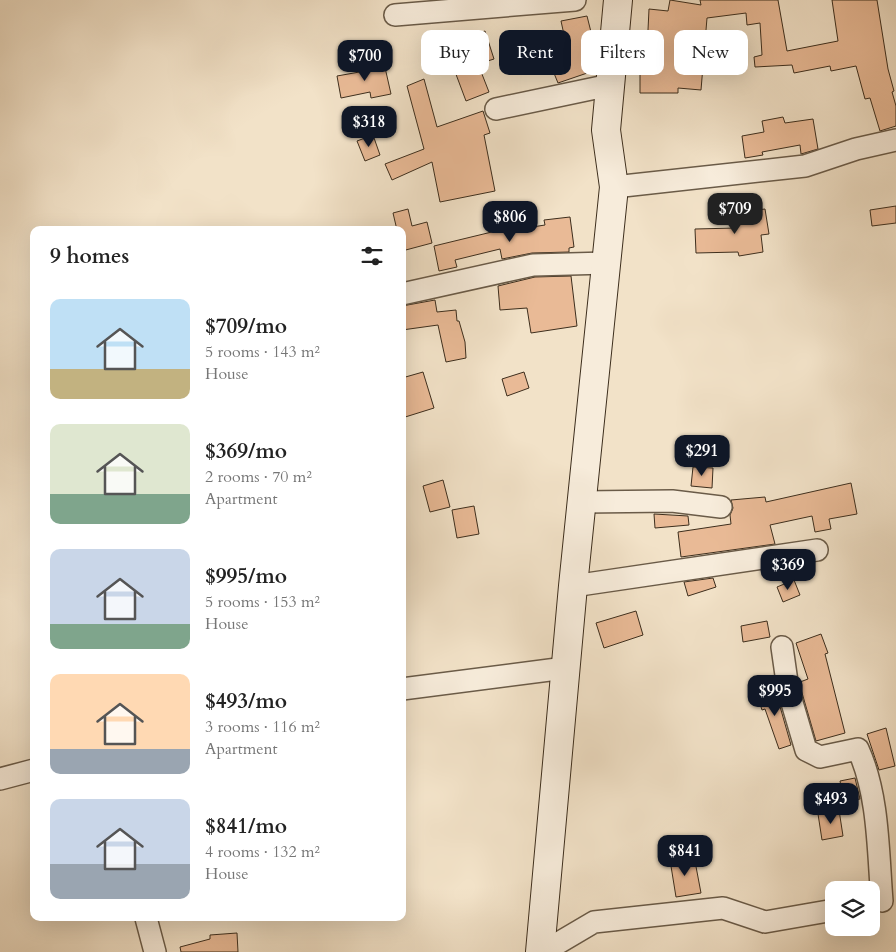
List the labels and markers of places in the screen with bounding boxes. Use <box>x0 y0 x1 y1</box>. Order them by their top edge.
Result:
pin: $700 <box>335 39 395 82</box>
pin: $318 <box>339 106 399 148</box>
pin: $709 <box>705 192 765 235</box>
pin: $806 <box>480 200 540 243</box>
pin: $291 <box>672 434 732 477</box>
pin: $369 <box>758 548 818 591</box>
pin: $995 <box>745 674 805 717</box>
pin: $493 <box>801 782 861 825</box>
pin: $841 <box>655 834 715 877</box>

